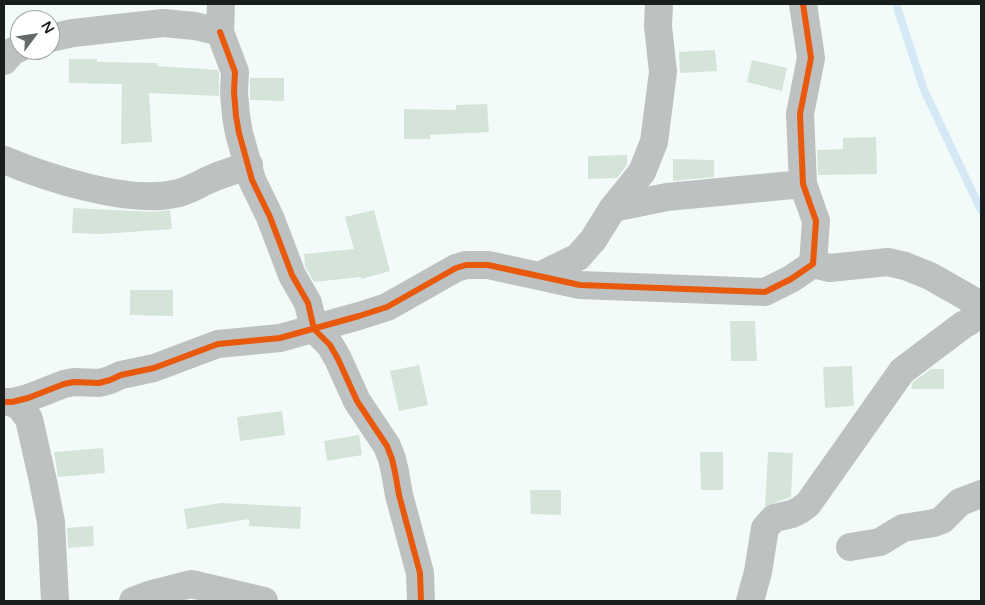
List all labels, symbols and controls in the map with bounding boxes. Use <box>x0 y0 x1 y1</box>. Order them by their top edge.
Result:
north arrow <box>10 10 60 60</box>
text: N <box>37 18 58 37</box>

